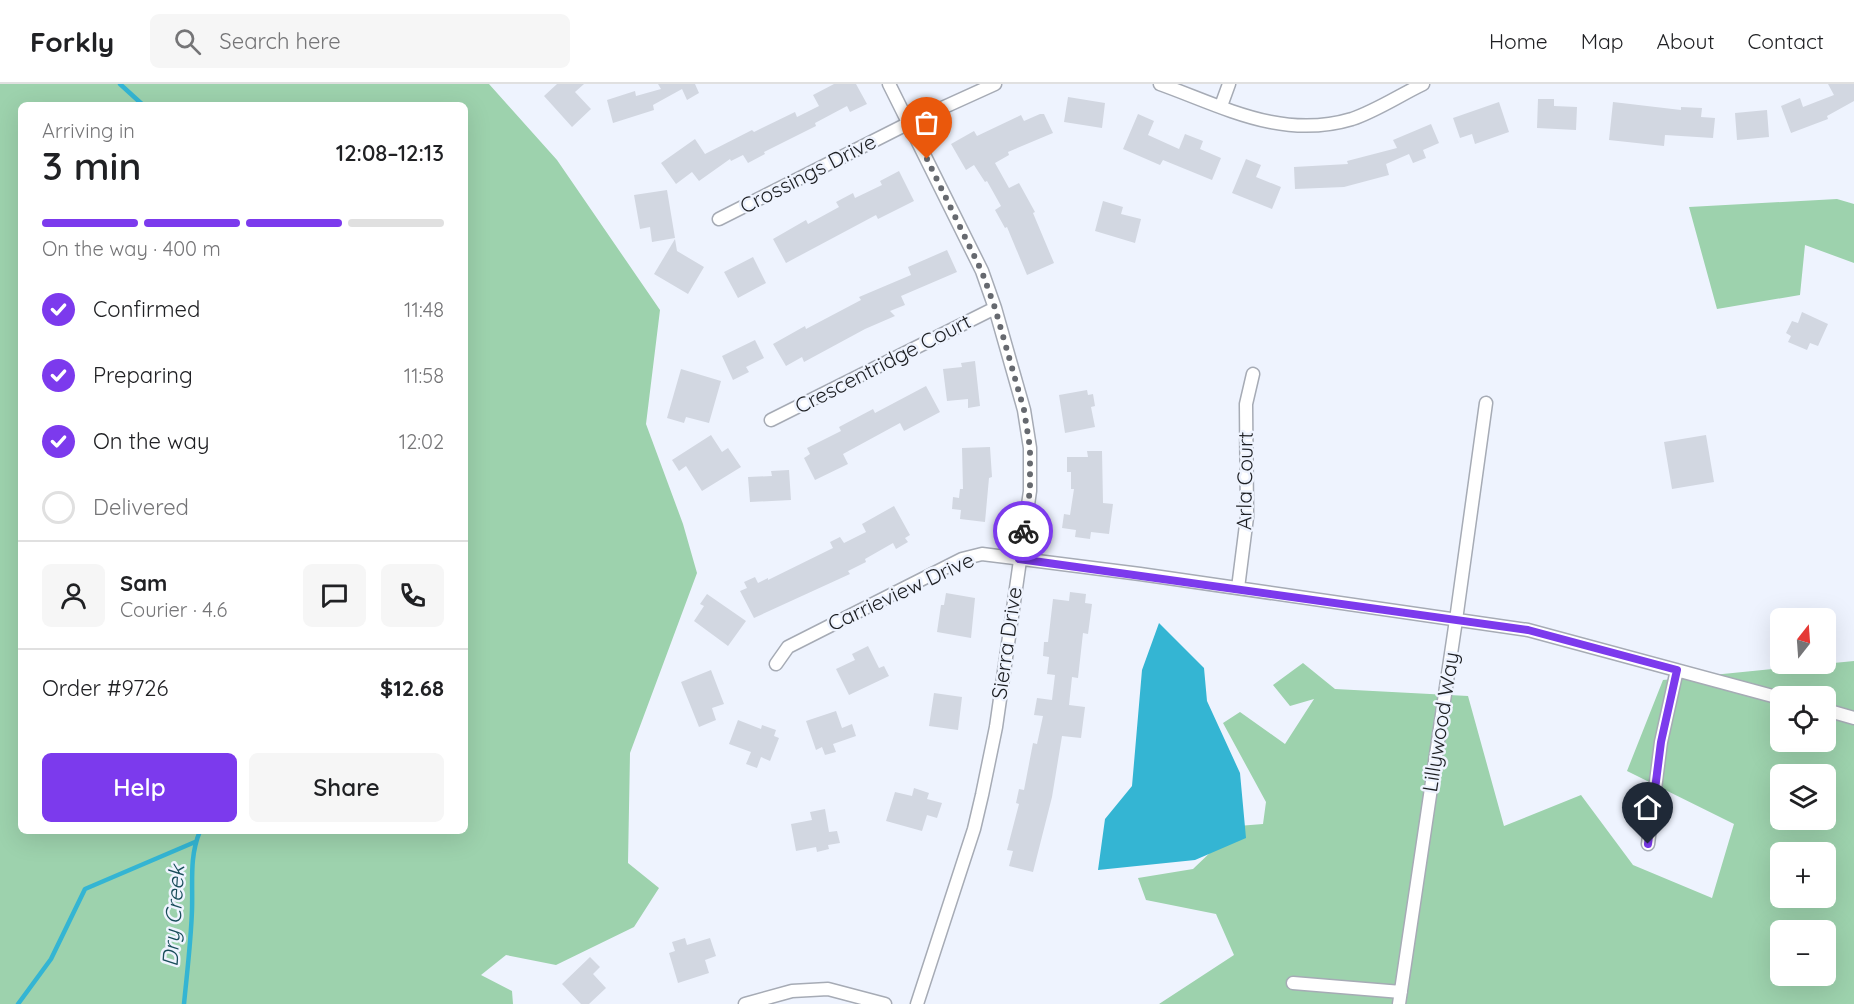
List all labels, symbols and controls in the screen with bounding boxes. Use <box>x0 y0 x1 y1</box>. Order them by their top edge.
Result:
search box <box>150 14 570 68</box>
text: Forkly <box>30 24 114 59</box>
icon: search <box>171 25 204 58</box>
text: Search here <box>219 27 341 55</box>
text: Home <box>1489 28 1548 54</box>
text: Map <box>1581 28 1624 54</box>
text: About <box>1657 28 1715 54</box>
text: Contact <box>1748 28 1824 54</box>
pin <box>901 97 952 159</box>
icon: bag <box>910 106 943 139</box>
text: Arriving in <box>42 118 135 143</box>
street label: Crossings Drive <box>735 128 880 219</box>
text: 12:08–12:13 <box>336 139 444 167</box>
text: 3 min <box>42 141 141 190</box>
text: On the way · 400 m <box>42 236 221 261</box>
icon: check <box>42 293 75 326</box>
text: Confirmed <box>93 295 200 323</box>
text: 11:48 <box>404 297 444 322</box>
street label: Crescentridge Court <box>790 307 975 419</box>
icon: check <box>42 359 75 392</box>
text: Preparing <box>93 361 193 389</box>
text: 11:58 <box>404 363 444 388</box>
icon: check <box>42 425 75 458</box>
text: On the way <box>93 427 209 455</box>
text: 12:02 <box>399 429 444 454</box>
street label: Arla Court <box>1230 432 1258 530</box>
text: Delivered <box>93 493 189 521</box>
courier <box>993 501 1053 561</box>
icon: bike <box>1007 515 1040 548</box>
street label: Carrieview Drive <box>823 546 978 636</box>
button: person <box>42 564 105 627</box>
button: chat <box>303 564 366 627</box>
button: phone <box>381 564 444 627</box>
text: Sam <box>120 569 167 597</box>
street label: Sierra Drive <box>985 585 1027 701</box>
text: Courier · 4.6 <box>120 597 227 622</box>
north arrow <box>1770 608 1836 674</box>
map controls <box>1770 608 1836 986</box>
street label: Lillywood Way <box>1416 650 1464 794</box>
text: Order #9726 <box>42 674 168 702</box>
text: $12.68 <box>380 674 444 702</box>
button: locate <box>1770 686 1836 752</box>
button: Help <box>42 753 237 822</box>
button: Share <box>249 753 444 822</box>
button: layers <box>1770 764 1836 830</box>
pin <box>1622 782 1673 844</box>
icon: home <box>1631 791 1664 824</box>
button: + <box>1770 842 1836 908</box>
water label: Dry Creek <box>155 862 191 968</box>
button: − <box>1770 920 1836 986</box>

